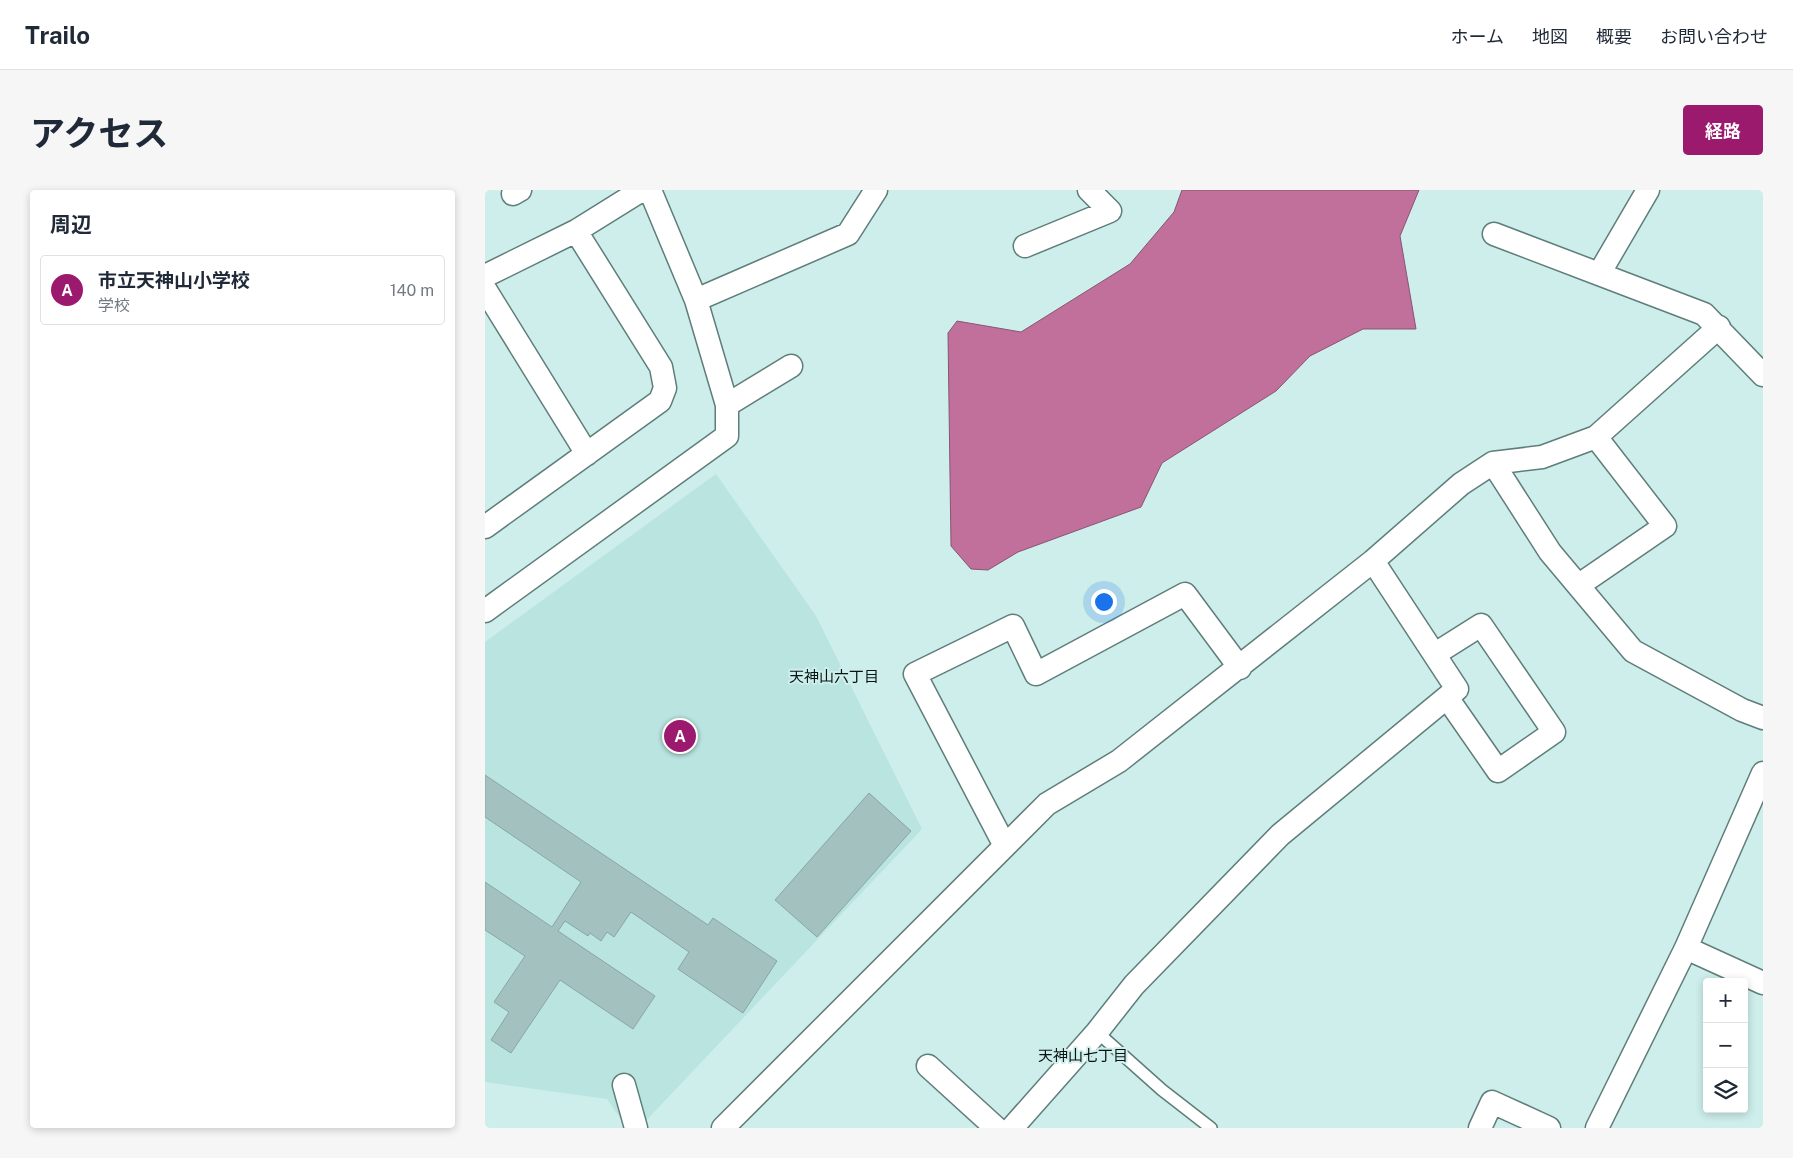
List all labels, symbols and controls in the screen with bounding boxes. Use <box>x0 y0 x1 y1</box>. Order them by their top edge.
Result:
text: Trailo <box>25 21 90 49</box>
text: ホーム <box>1451 26 1504 47</box>
text: 地図 <box>1532 26 1568 47</box>
text: 概要 <box>1596 26 1632 47</box>
text: お問い合わせ <box>1660 26 1768 47</box>
button: 経路 <box>1683 105 1763 155</box>
text: アクセス <box>30 113 168 154</box>
text: 周辺 <box>50 212 92 237</box>
text: 市立天神山小学校 <box>98 269 250 291</box>
text: A <box>61 281 73 300</box>
text: 140 m <box>390 281 434 300</box>
text: 学校 <box>98 296 130 315</box>
your location <box>1091 589 1117 615</box>
district label: 天神山六丁目 <box>789 668 879 685</box>
pin: A <box>664 717 696 755</box>
map controls <box>1703 978 1748 1113</box>
button: + <box>1703 978 1748 1023</box>
button: − <box>1703 1023 1748 1068</box>
district label: 天神山七丁目 <box>1038 1047 1128 1064</box>
button: layers <box>1703 1068 1748 1113</box>

